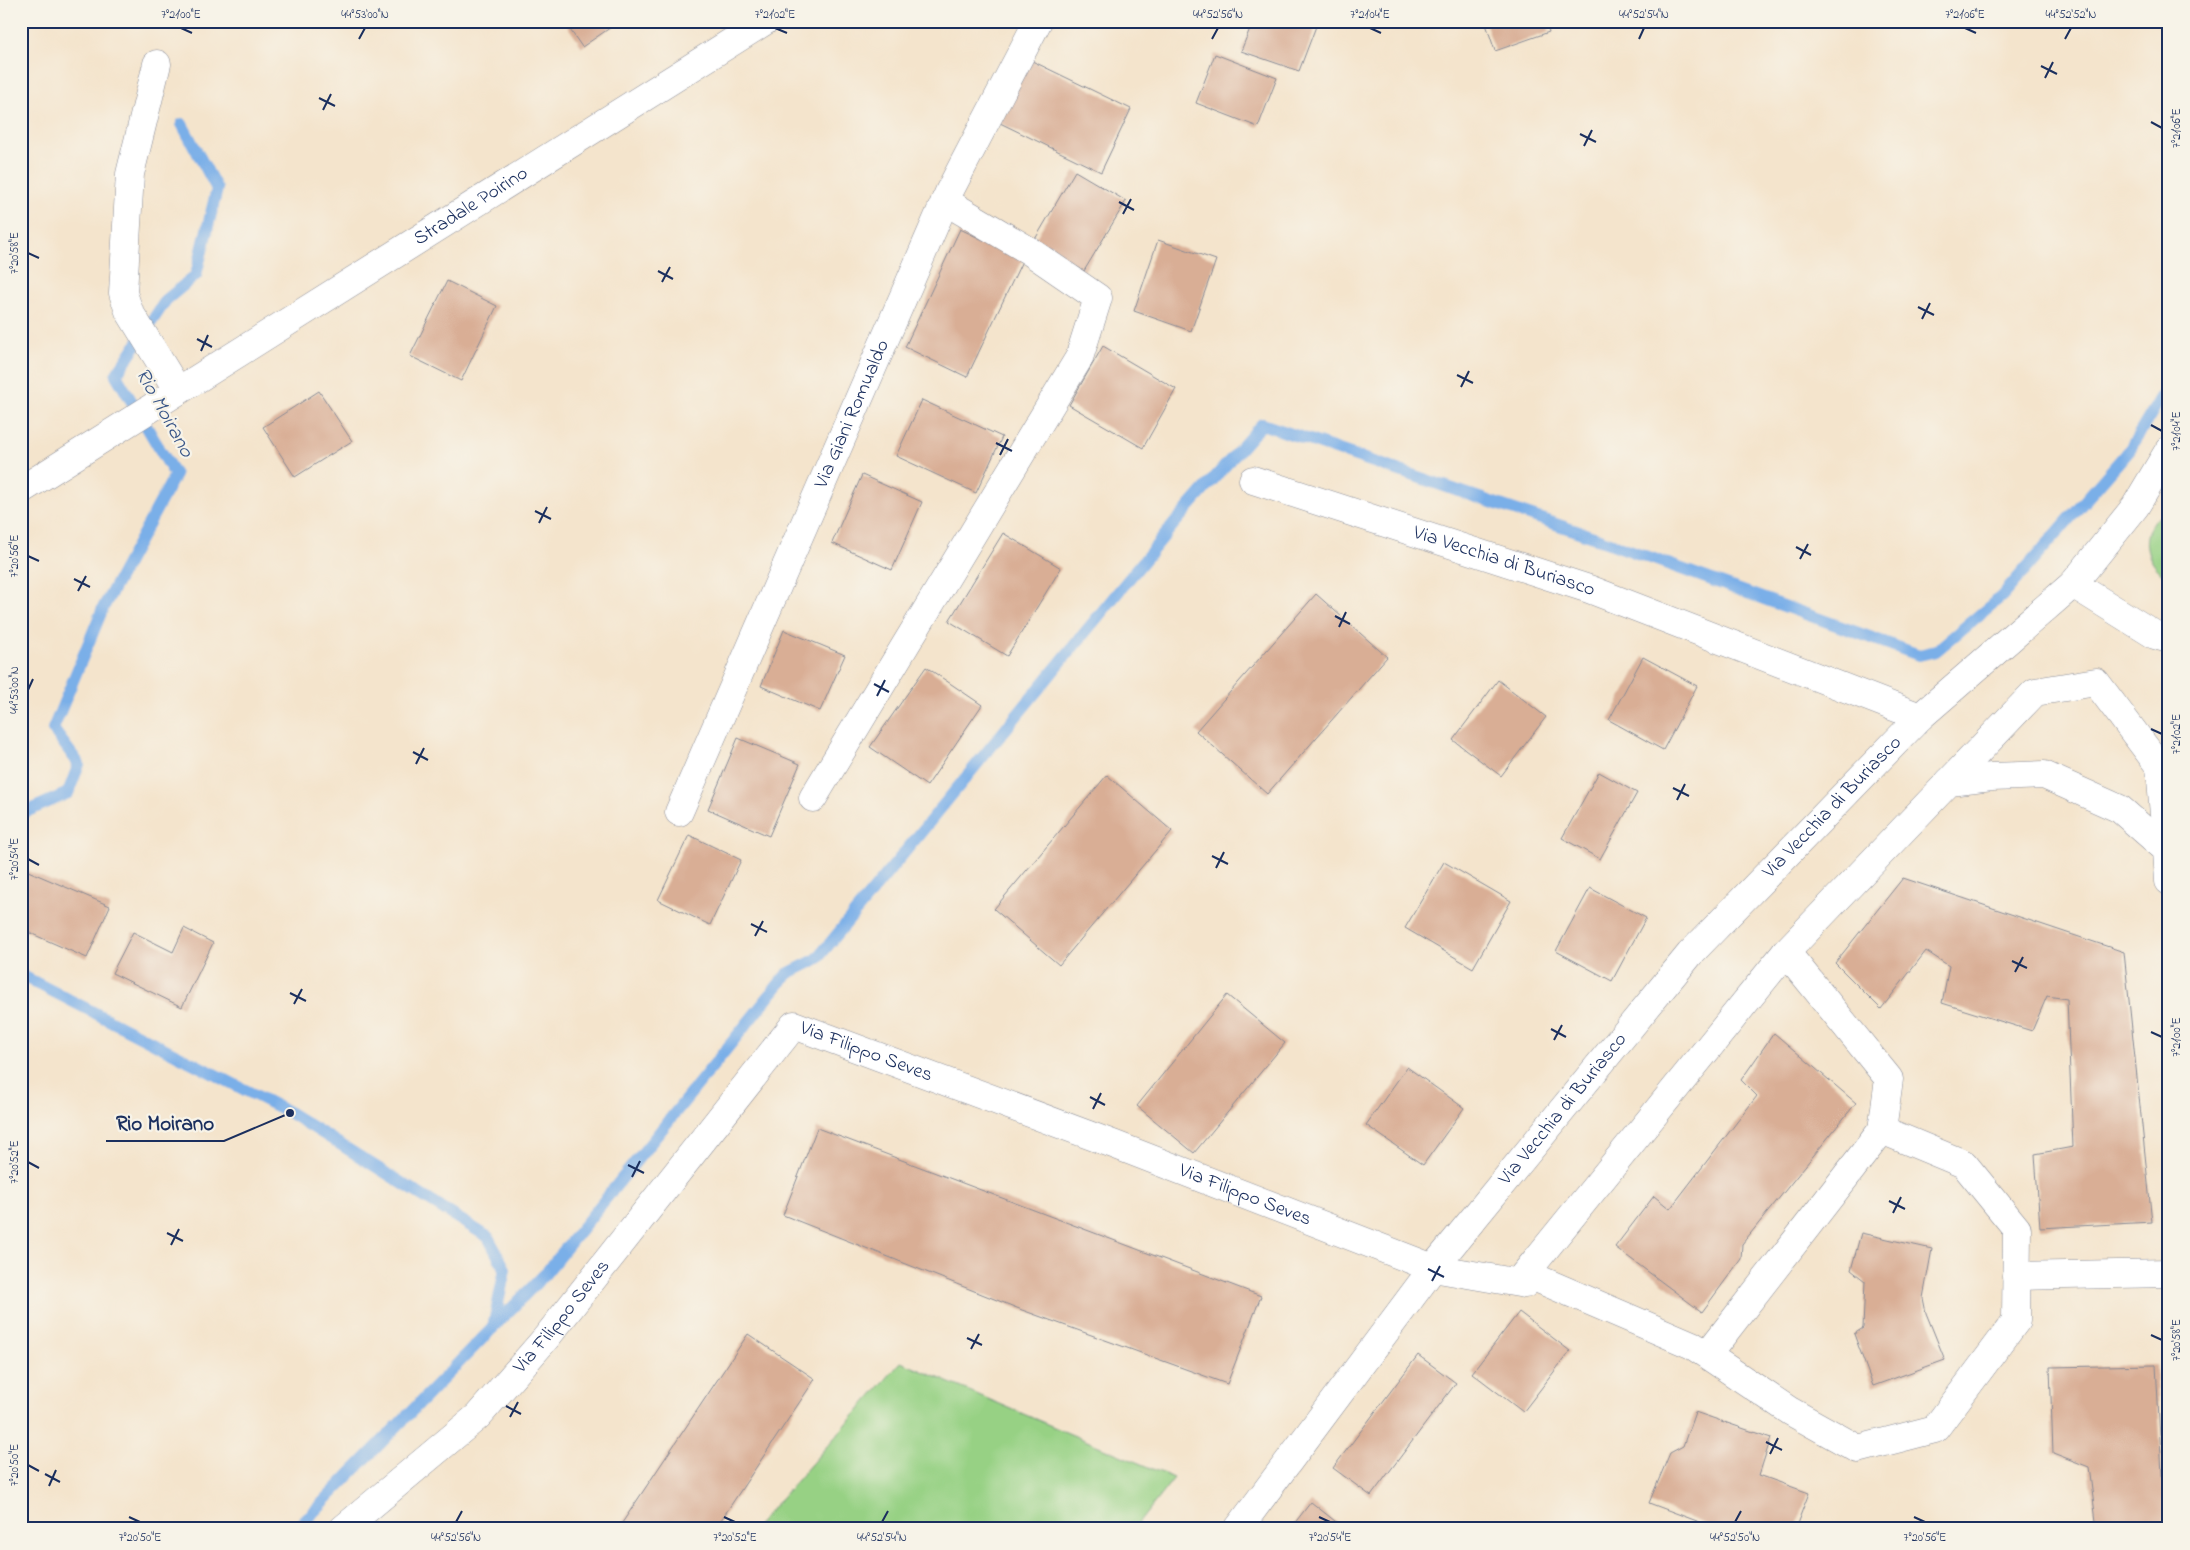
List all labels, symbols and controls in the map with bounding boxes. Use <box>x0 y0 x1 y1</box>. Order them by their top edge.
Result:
text: 7°21'00"E <box>161 6 201 24</box>
text: 44°53'00"N <box>341 6 389 24</box>
text: 7°21'02"E <box>755 6 795 24</box>
text: 44°52'56"N <box>1193 6 1243 24</box>
text: 7°21'04"E <box>1350 6 1390 24</box>
text: 44°52'54"N <box>1619 6 1669 24</box>
text: 7°21'06"E <box>1945 6 1985 24</box>
text: 44°52'52"N <box>2046 6 2096 24</box>
text: 7°21'06"E <box>2168 108 2186 148</box>
street label: Stradale Poirino <box>408 159 534 253</box>
text: 7°20'58"E <box>6 232 24 274</box>
street label: Via Giani Romualdo <box>807 335 897 494</box>
water label: Rio Moirano <box>127 363 201 464</box>
text: 7°21'04"E <box>2168 411 2186 451</box>
street label: Via Vecchia di Buriasco <box>1408 518 1599 605</box>
text: 7°20'56"E <box>6 535 24 577</box>
text: 44°53'00"N <box>6 666 24 714</box>
text: 7°21'02"E <box>2168 714 2186 754</box>
street label: Via Vecchia di Buriasco <box>1755 729 1909 886</box>
text: 7°20'54"E <box>6 838 24 880</box>
street label: Via Filippo Seves <box>795 1014 937 1090</box>
text: 7°21'00"E <box>2168 1017 2186 1057</box>
street label: Via Vecchia di Buriasco <box>1491 1027 1634 1193</box>
callout: Rio Moirano <box>106 1105 224 1141</box>
text: Rio Moirano <box>116 1110 214 1140</box>
text: 7°20'52"E <box>6 1140 24 1184</box>
street label: Via Filippo Seves <box>1174 1156 1316 1234</box>
street label: Via Filippo Seves <box>506 1253 617 1381</box>
text: 7°20'58"E <box>2168 1319 2186 1361</box>
text: 7°20'50"E <box>6 1444 24 1486</box>
text: 7°20'50"E <box>119 1529 161 1547</box>
text: 44°52'56"N <box>431 1529 481 1547</box>
text: 7°20'52"E <box>713 1529 757 1547</box>
text: 44°52'54"N <box>857 1529 907 1547</box>
text: 7°20'54"E <box>1309 1529 1351 1547</box>
text: 44°52'50"N <box>1710 1529 1760 1547</box>
text: 7°20'56"E <box>1904 1529 1946 1547</box>

